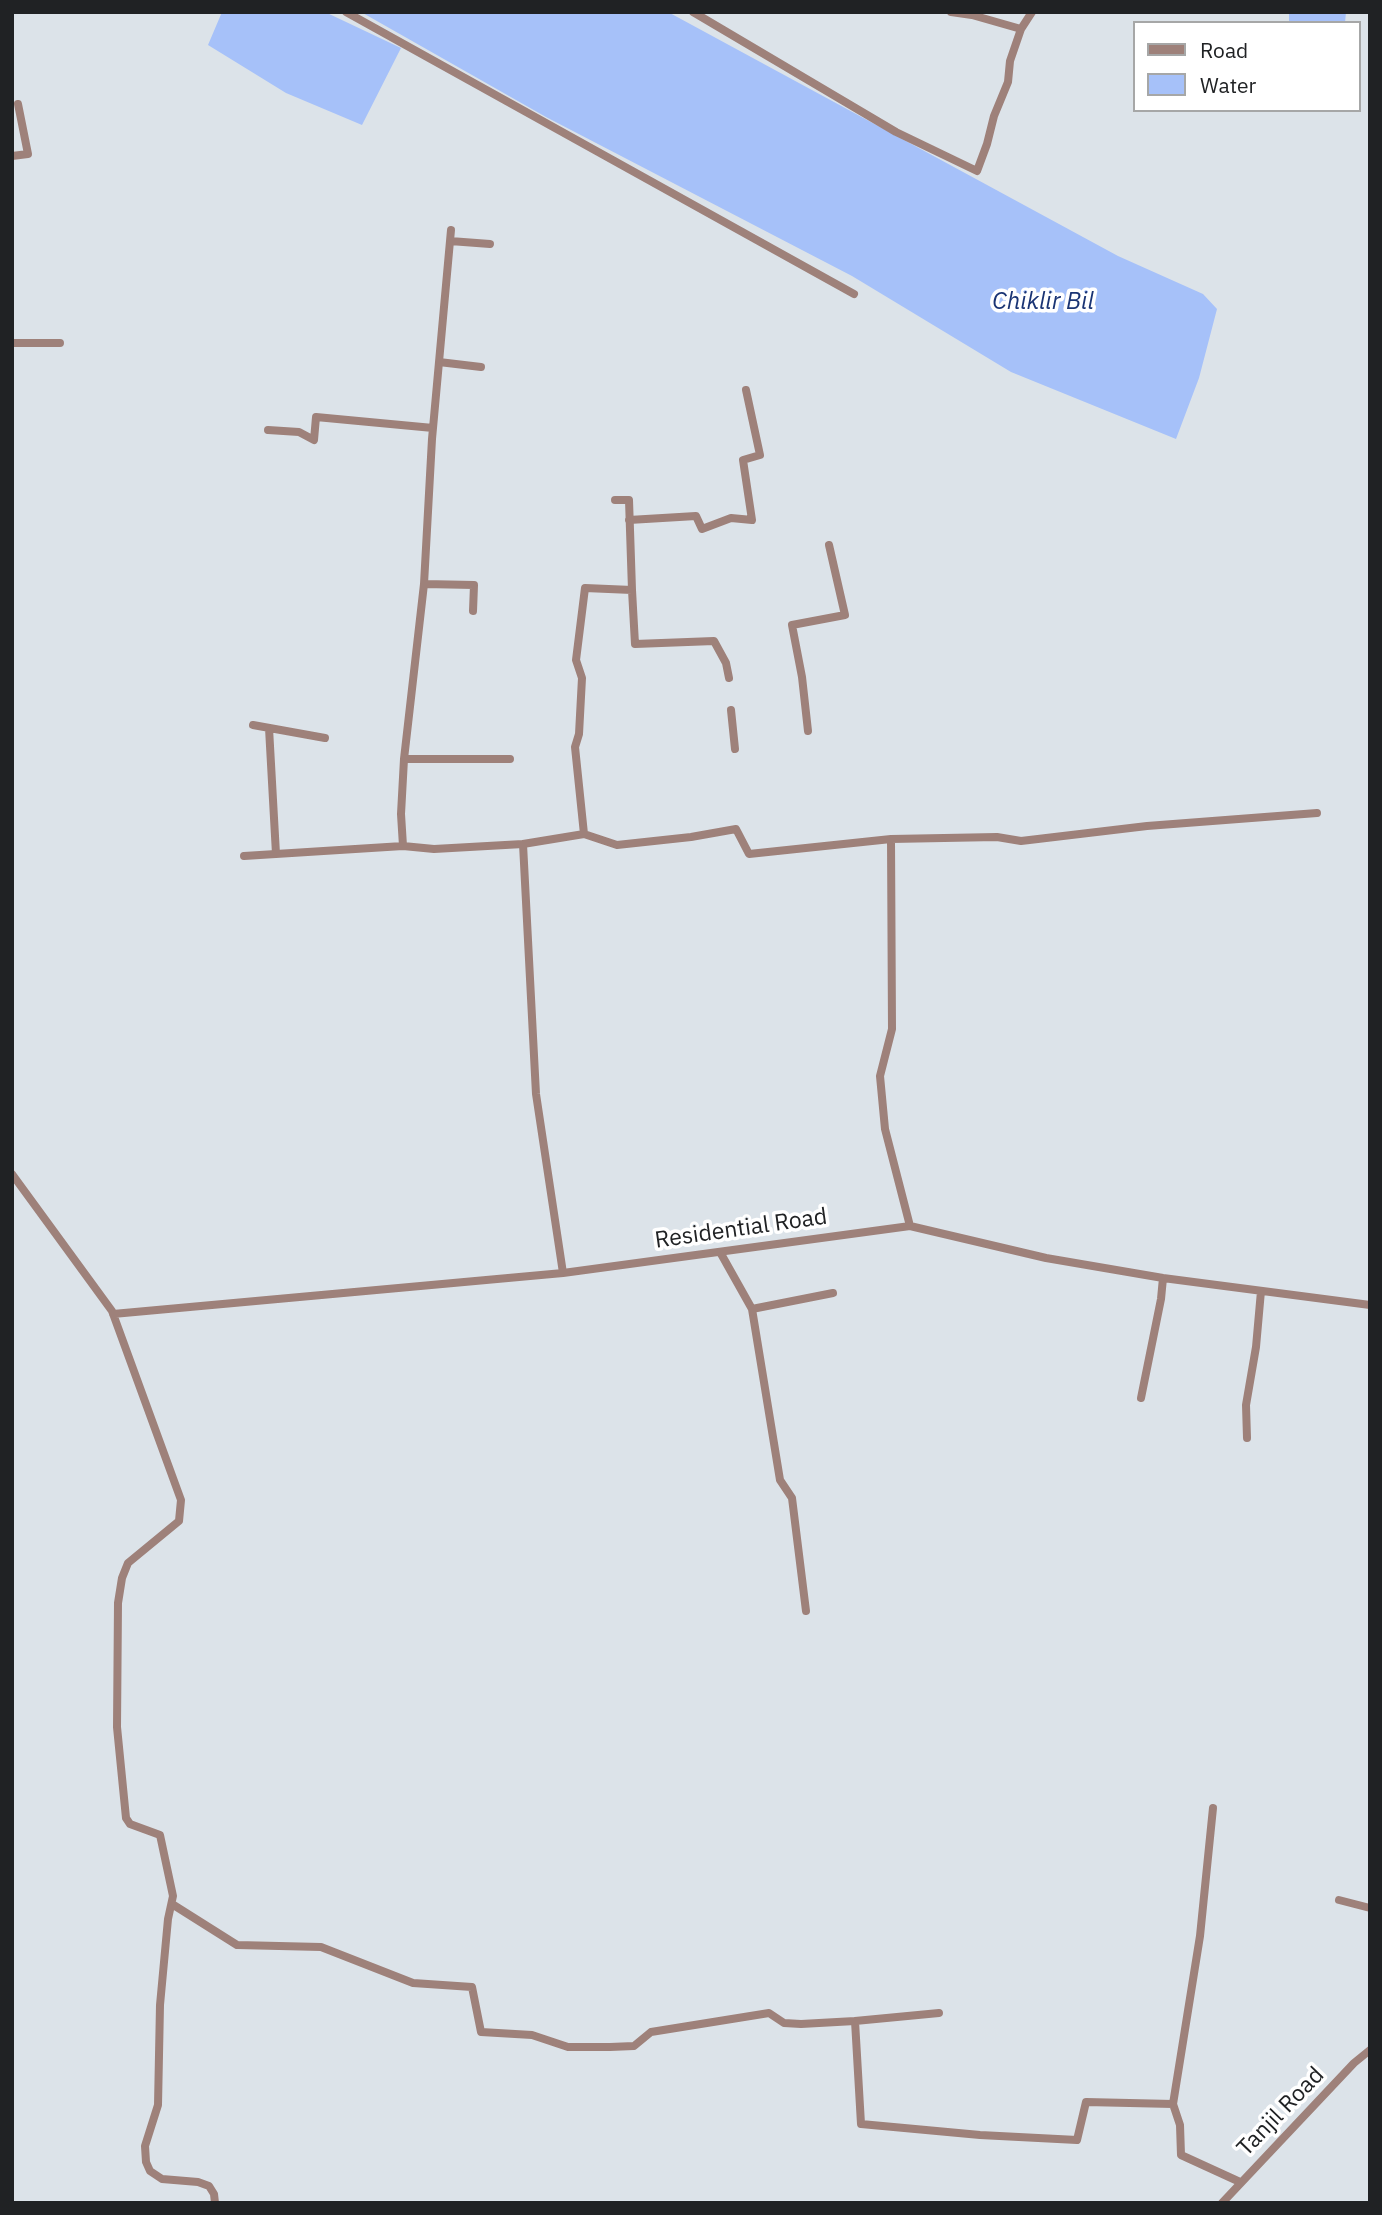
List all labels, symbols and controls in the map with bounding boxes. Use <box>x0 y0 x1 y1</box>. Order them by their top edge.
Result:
legend <box>1134 21 1361 112</box>
text: Road <box>1200 36 1248 64</box>
text: Water <box>1200 71 1256 99</box>
water label: Chiklir Bil <box>992 288 1094 316</box>
street label: Residential Road <box>653 1203 829 1255</box>
street label: Tanjil Road <box>1232 2062 1330 2162</box>

